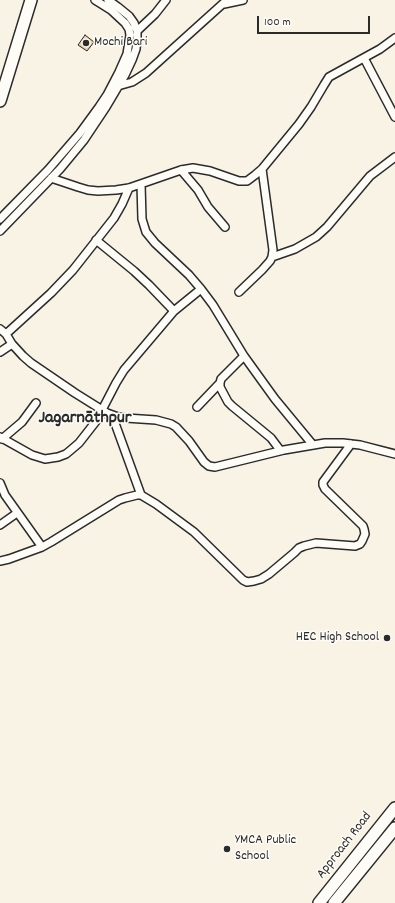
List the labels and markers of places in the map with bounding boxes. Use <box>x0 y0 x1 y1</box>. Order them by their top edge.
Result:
place label: Mochi Bari <box>94 35 147 51</box>
marker: Mochi Bari <box>81 38 91 48</box>
place label: HEC High School <box>296 630 379 646</box>
marker: HEC High School <box>382 633 392 643</box>
place label: YMCA Public School <box>235 833 296 866</box>
marker: YMCA Public School <box>222 844 232 854</box>

